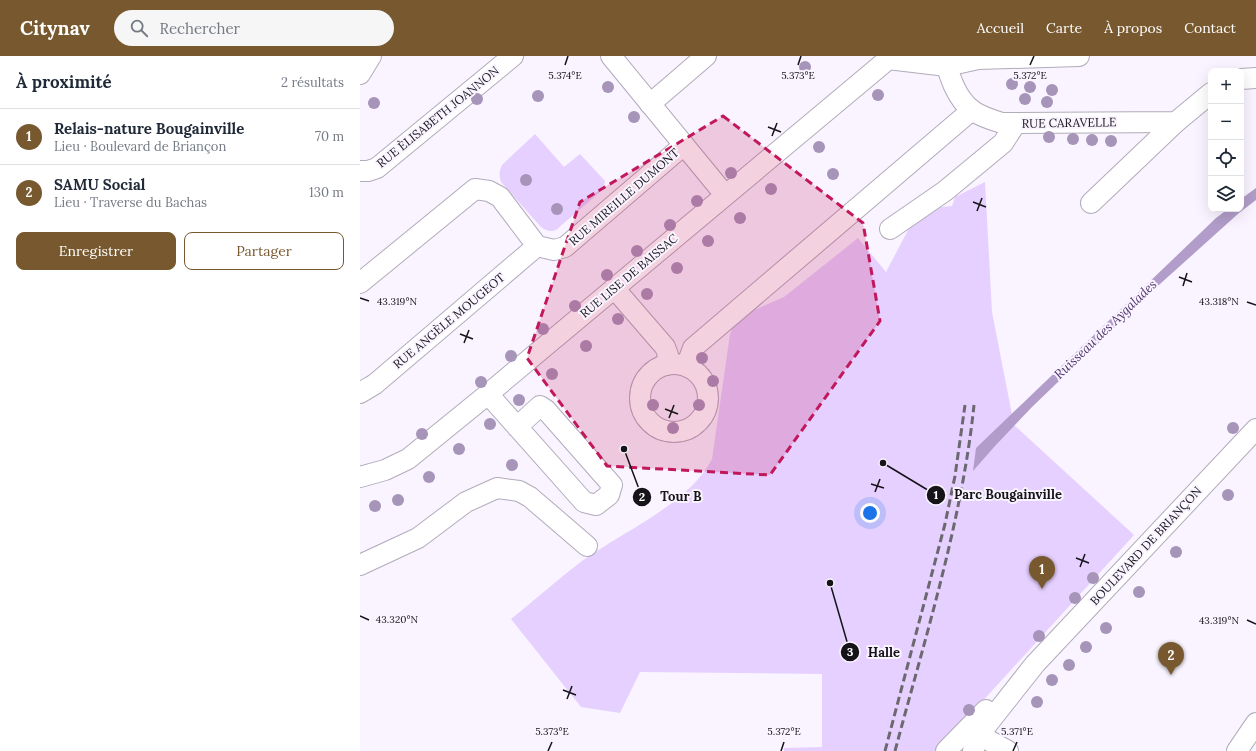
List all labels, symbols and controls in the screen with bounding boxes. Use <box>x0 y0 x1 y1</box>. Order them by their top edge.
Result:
search box <box>114 10 394 46</box>
text: Citynav <box>20 16 90 40</box>
icon: search <box>128 17 150 39</box>
text: Rechercher <box>160 19 240 38</box>
text: Accueil <box>977 19 1024 37</box>
text: Carte <box>1046 19 1082 37</box>
text: À propos <box>1104 19 1162 37</box>
text: Contact <box>1184 19 1236 37</box>
street label: RUE ÈLISABETH JOANNON <box>374 63 502 171</box>
map controls <box>1208 68 1244 212</box>
button: + <box>1208 68 1244 104</box>
text: 5.374°E <box>548 69 582 82</box>
text: 5.373°E <box>781 69 815 82</box>
text: 5.372°E <box>1013 69 1047 82</box>
text: À proximité <box>16 71 112 93</box>
text: 2 résultats <box>281 74 344 91</box>
button: − <box>1208 104 1244 140</box>
street label: RUE CARAVELLE <box>1022 114 1116 131</box>
text: Relais-nature Bougainville <box>54 119 244 138</box>
text: 1 <box>26 128 32 145</box>
text: 70 m <box>315 128 344 145</box>
text: Lieu · Boulevard de Briançon <box>54 138 226 155</box>
button: locate <box>1208 140 1244 176</box>
street label: RUE MIREILLE DUMONT <box>566 145 682 248</box>
text: SAMU Social <box>54 175 146 194</box>
button: layers <box>1208 176 1244 212</box>
text: 2 <box>26 184 32 201</box>
text: 130 m <box>309 184 344 201</box>
text: Lieu · Traverse du Bachas <box>54 194 207 211</box>
street label: RUE LISE DE BAISSAC <box>577 230 681 321</box>
button: Enregistrer <box>16 232 176 270</box>
button: Partager <box>184 232 344 270</box>
street label: RUE ANGÈLE MOUGEOT <box>390 269 508 372</box>
water label: Ruisseau des Aygalades <box>1051 276 1160 383</box>
text: 43.319°N <box>377 295 417 308</box>
text: 43.318°N <box>1199 295 1239 308</box>
callout: Parc Bougainville <box>926 482 1070 507</box>
street label: BOULEVARD DE BRIANÇON <box>1087 483 1205 608</box>
callout: Tour B <box>632 484 709 509</box>
text: Parc Bougainville <box>954 486 1062 503</box>
text: 1 <box>934 487 939 502</box>
text: Tour B <box>660 488 702 505</box>
text: 2 <box>639 489 645 504</box>
your location <box>860 503 880 523</box>
pin: 1 <box>1029 556 1055 589</box>
text: 43.320°N <box>376 613 419 626</box>
text: 43.319°N <box>1199 614 1239 627</box>
callout: Halle <box>840 640 908 665</box>
pin: 2 <box>1158 642 1184 675</box>
text: 3 <box>847 644 854 659</box>
text: Halle <box>868 644 900 661</box>
text: 5.373°E <box>535 725 569 738</box>
text: 5.372°E <box>767 725 801 738</box>
text: 5.371°E <box>1001 725 1033 738</box>

